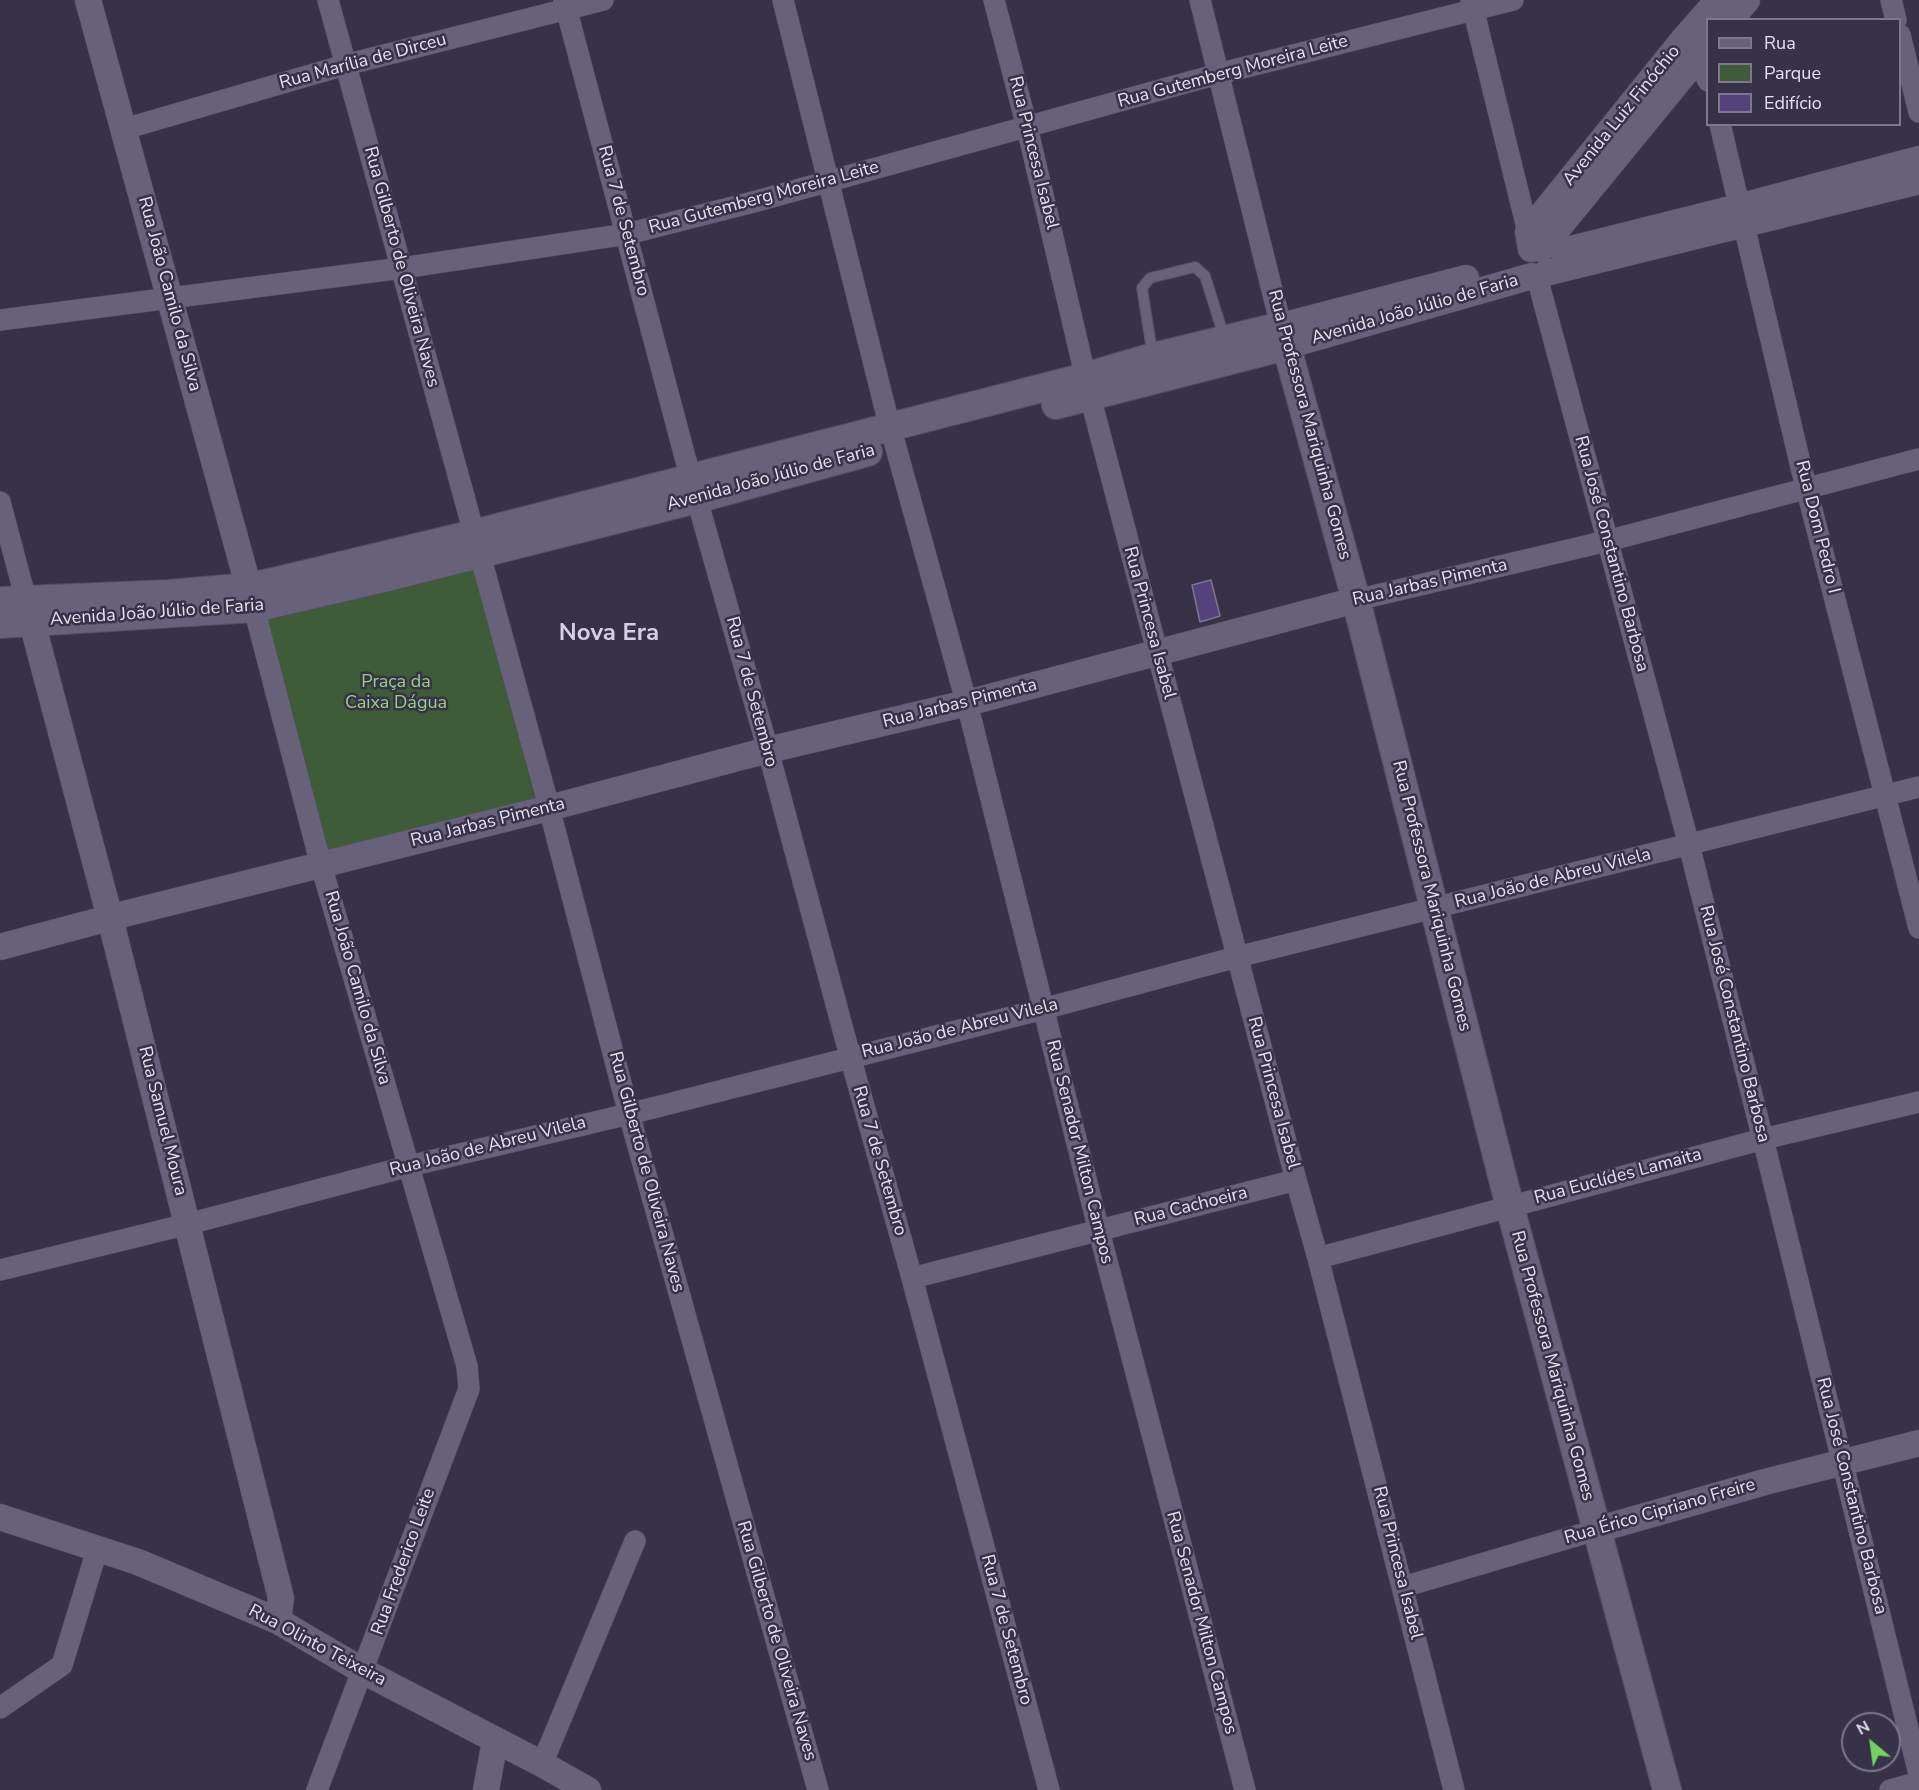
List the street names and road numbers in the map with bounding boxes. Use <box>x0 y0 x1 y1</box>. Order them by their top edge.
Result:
street label: Rua Marília de Dirceu <box>277 29 449 95</box>
street label: Rua Gutemberg Moreira Leite <box>1116 31 1350 113</box>
street label: Avenida Luiz Finóchio <box>1559 41 1685 191</box>
street label: Rua Princesa Isabel <box>1004 74 1062 232</box>
street label: Rua 7 de Setembro <box>592 143 654 299</box>
street label: Rua Gilberto de Oliveira Naves <box>358 144 444 390</box>
street label: Rua Gutemberg Moreira Leite <box>647 157 881 239</box>
street label: Rua João Camilo da Silva <box>133 194 205 394</box>
street label: Avenida João Júlio de Faria <box>1309 270 1521 350</box>
street label: Rua Professora Mariquinha Gomes <box>1263 288 1355 562</box>
street label: Rua José Constantino Barbosa <box>1569 434 1653 674</box>
street label: Avenida João Júlio de Faria <box>665 440 877 516</box>
street label: Rua Dom Pedro I <box>1790 458 1844 596</box>
street label: Rua Princesa Isabel <box>1118 544 1180 702</box>
street label: Rua Jarbas Pimenta <box>1351 555 1509 611</box>
street label: Avenida João Júlio de Faria <box>49 595 265 631</box>
street label: Rua 7 de Setembro <box>720 614 782 770</box>
street label: Rua Jarbas Pimenta <box>881 674 1039 734</box>
street label: Rua Professora Mariquinha Gomes <box>1387 758 1475 1034</box>
street label: Rua Jarbas Pimenta <box>409 793 567 853</box>
street label: Rua João de Abreu Vilela <box>1453 844 1653 914</box>
street label: Rua João Camilo da Silva <box>319 889 395 1087</box>
street label: Rua José Constantino Barbosa <box>1694 903 1774 1145</box>
street label: Rua João de Abreu Vilela <box>860 994 1060 1064</box>
street label: Rua Princesa Isabel <box>1242 1014 1304 1172</box>
street label: Rua Senador Milton Campos <box>1041 1038 1117 1266</box>
street label: Rua Samuel Moura <box>133 1044 191 1198</box>
street label: Rua Gilberto de Oliveira Naves <box>603 1049 689 1295</box>
street label: Rua 7 de Setembro <box>847 1083 911 1239</box>
street label: Rua João de Abreu Vilela <box>388 1112 588 1182</box>
street label: Rua Euclídes Lamaita <box>1532 1144 1704 1210</box>
street label: Rua Cachoeira <box>1132 1183 1250 1231</box>
street label: Rua Professora Mariquinha Gomes <box>1506 1229 1598 1503</box>
street label: Rua José Constantino Barbosa <box>1811 1375 1891 1617</box>
street label: Rua Érico Cipriano Freire <box>1562 1474 1758 1550</box>
street label: Rua Princesa Isabel <box>1368 1484 1426 1642</box>
street label: Rua Frederico Leite <box>367 1486 441 1638</box>
street label: Rua Senador Milton Campos <box>1161 1509 1241 1737</box>
street label: Rua Gilberto de Oliveira Naves <box>731 1519 821 1763</box>
street label: Rua 7 de Setembro <box>975 1552 1037 1708</box>
street label: Rua Olinto Teixeira <box>244 1601 390 1691</box>

